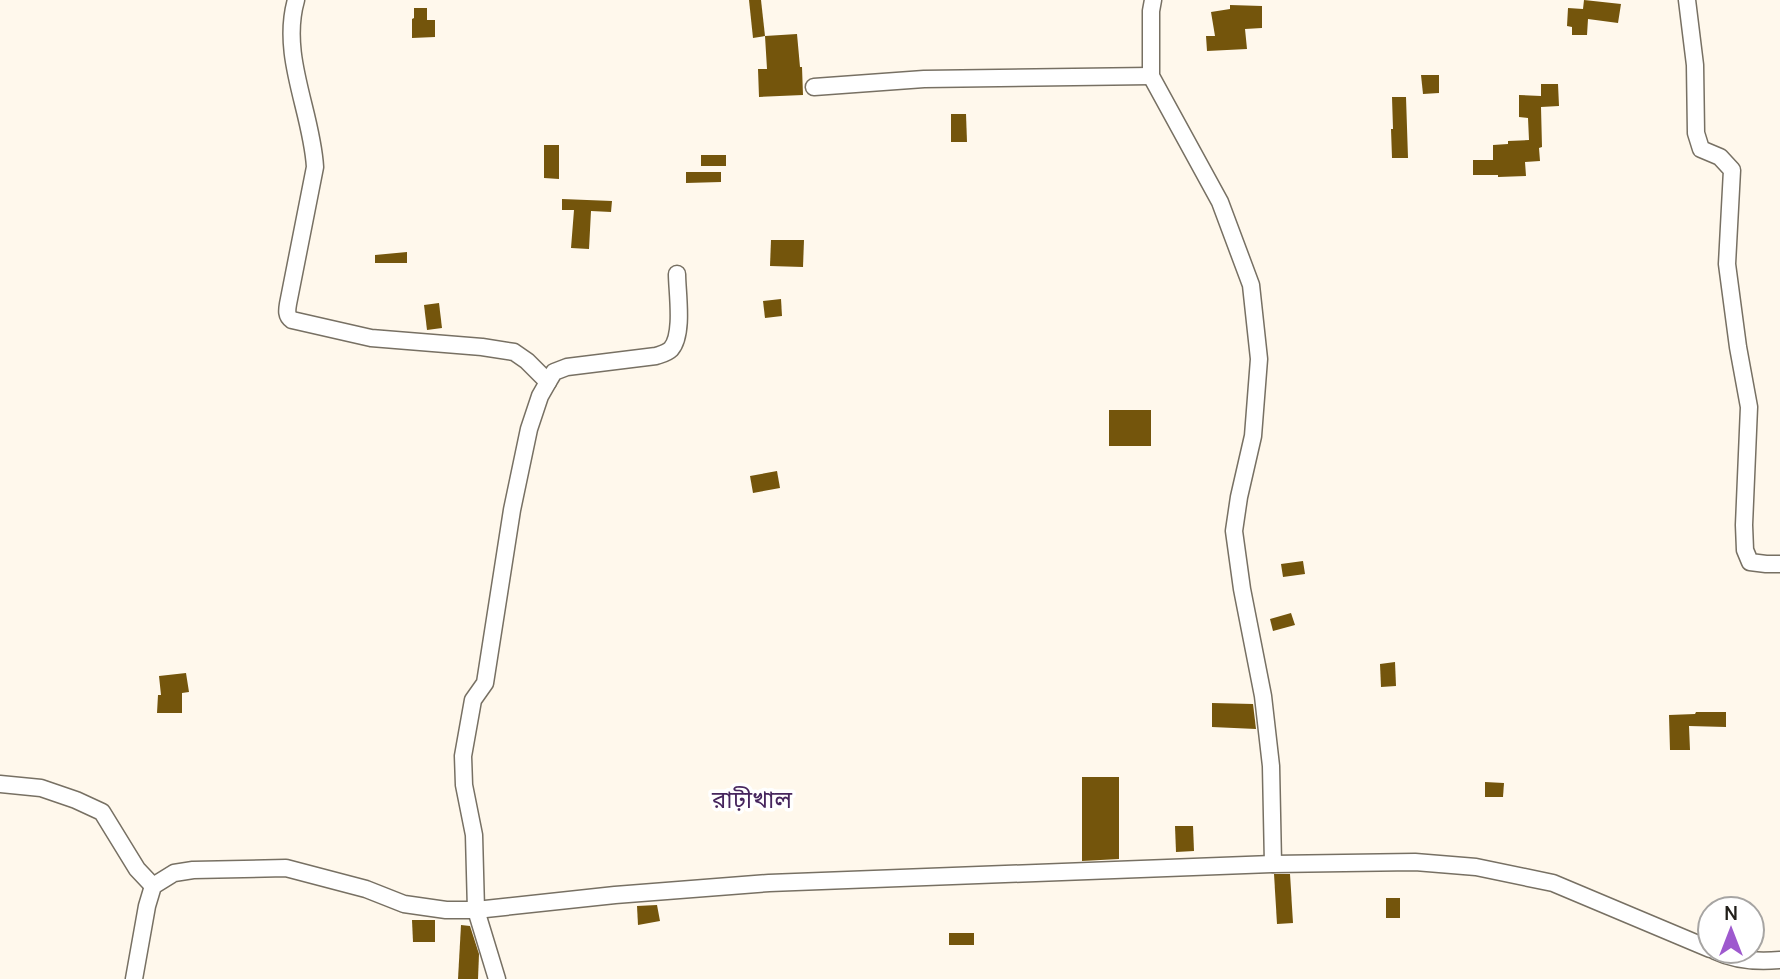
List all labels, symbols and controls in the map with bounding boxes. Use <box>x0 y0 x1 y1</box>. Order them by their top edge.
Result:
district label: রাঢ়ীখাল <box>711 782 792 815</box>
north arrow <box>1696 895 1766 965</box>
text: N <box>1724 900 1738 926</box>

